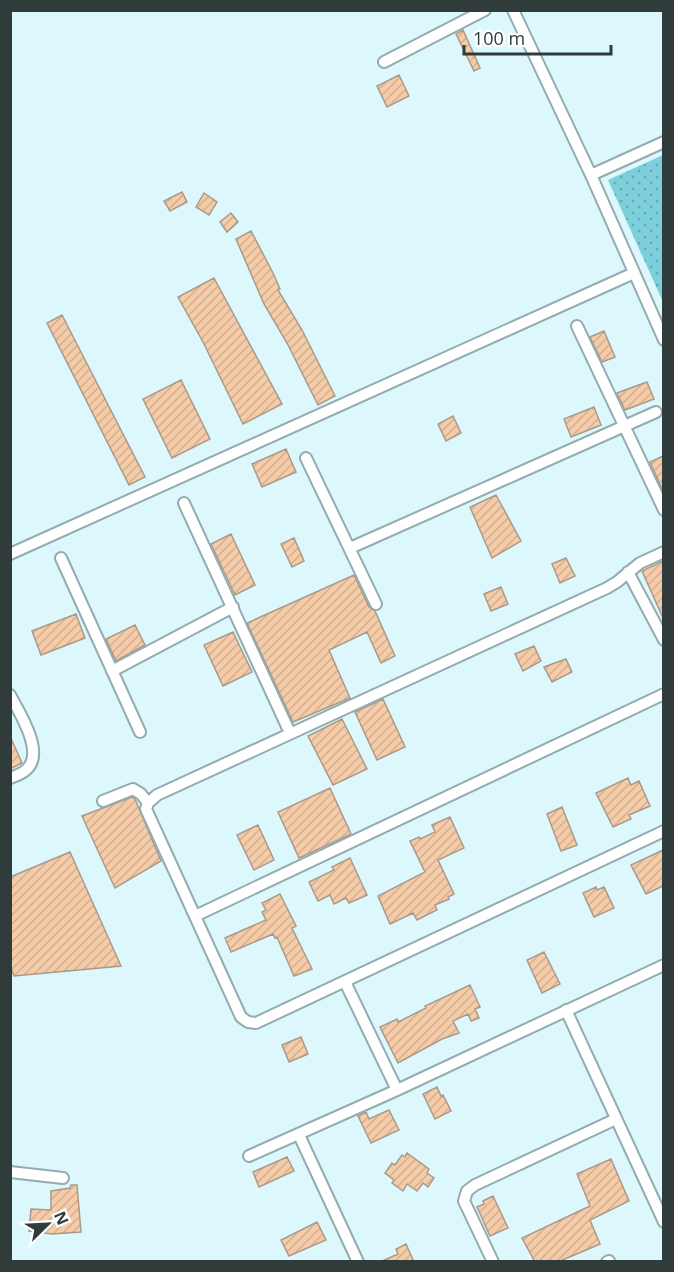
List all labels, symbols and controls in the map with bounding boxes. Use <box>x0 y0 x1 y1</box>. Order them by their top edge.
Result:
scale bar <box>464 18 611 56</box>
text: 100 m <box>473 26 525 50</box>
north arrow <box>18 1194 78 1254</box>
text: N <box>49 1207 74 1228</box>

